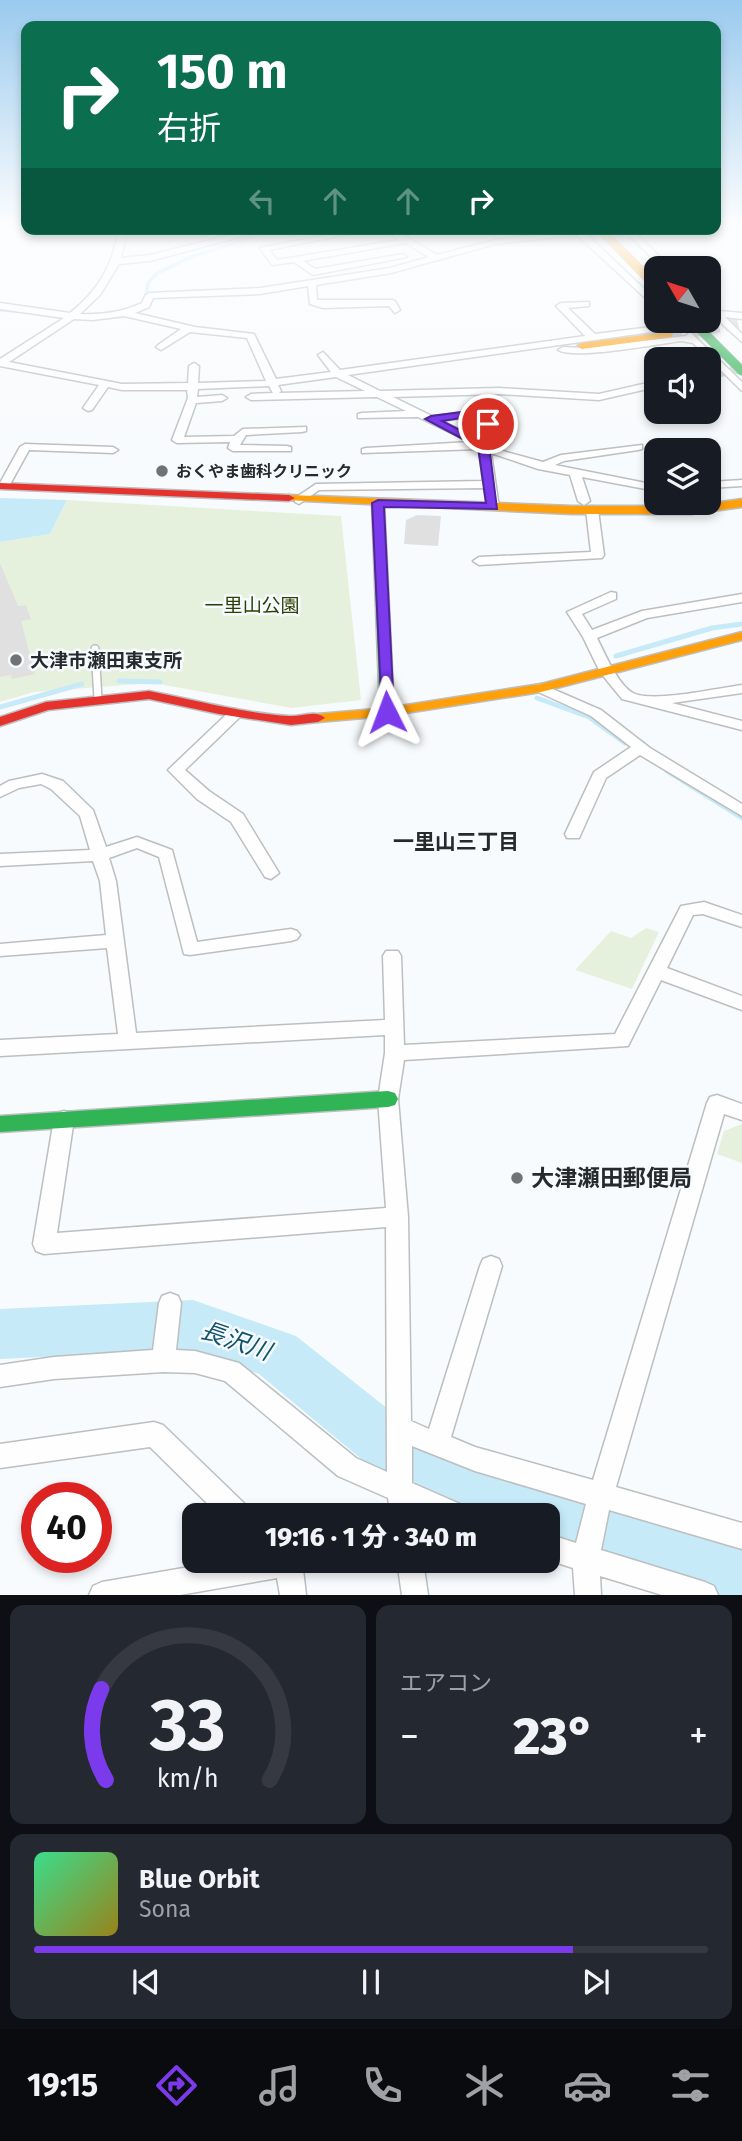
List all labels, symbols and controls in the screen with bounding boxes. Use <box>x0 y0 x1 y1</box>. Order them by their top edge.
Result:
text: 150 m <box>157 42 288 101</box>
icon: right <box>42 49 133 140</box>
text: 右折 <box>157 109 221 147</box>
icon: left <box>243 182 281 220</box>
icon: ahead <box>316 182 354 220</box>
icon: ahead <box>389 182 427 220</box>
icon: right <box>462 182 500 220</box>
north arrow <box>644 256 721 332</box>
map controls <box>644 256 721 515</box>
button: sound <box>644 347 721 424</box>
pin <box>458 394 518 454</box>
icon: arrive <box>469 405 507 443</box>
button: layers <box>644 438 721 515</box>
place label: おくやま歯科クリニック <box>176 462 352 481</box>
marker: おくやま歯科クリニック <box>154 463 170 479</box>
park label: 一里山公園 <box>204 594 300 617</box>
place label: 大津市瀬田東支所 <box>30 649 182 672</box>
marker: 大津市瀬田東支所 <box>8 652 24 668</box>
position arrow <box>350 675 424 749</box>
district label: 一里山三丁目 <box>393 829 519 855</box>
place label: 大津瀬田郵便局 <box>531 1164 692 1192</box>
marker: 大津瀬田郵便局 <box>509 1170 525 1186</box>
water label: 長沢川 <box>197 1316 277 1367</box>
speed limit sign: 40 <box>21 1482 112 1573</box>
text: 19:16 · 1 分 · 340 m <box>265 1522 477 1553</box>
text: エアコン <box>400 1669 492 1697</box>
text: 33 <box>149 1683 226 1770</box>
text: 23° <box>513 1705 595 1768</box>
text: − <box>400 1713 419 1759</box>
text: + <box>689 1713 708 1759</box>
text: km/h <box>157 1764 219 1794</box>
text: Blue Orbit <box>139 1864 259 1895</box>
text: Sona <box>139 1895 191 1923</box>
icon: previous <box>127 1963 165 2001</box>
icon: pause <box>352 1963 390 2001</box>
icon: next <box>577 1963 615 2001</box>
icon: directions <box>152 2061 201 2110</box>
icon: music <box>255 2061 304 2110</box>
icon: phone <box>358 2061 407 2110</box>
icon: climate <box>460 2061 509 2110</box>
icon: car <box>563 2061 612 2110</box>
icon: filters <box>666 2061 715 2110</box>
text: 19:15 <box>27 2066 98 2104</box>

